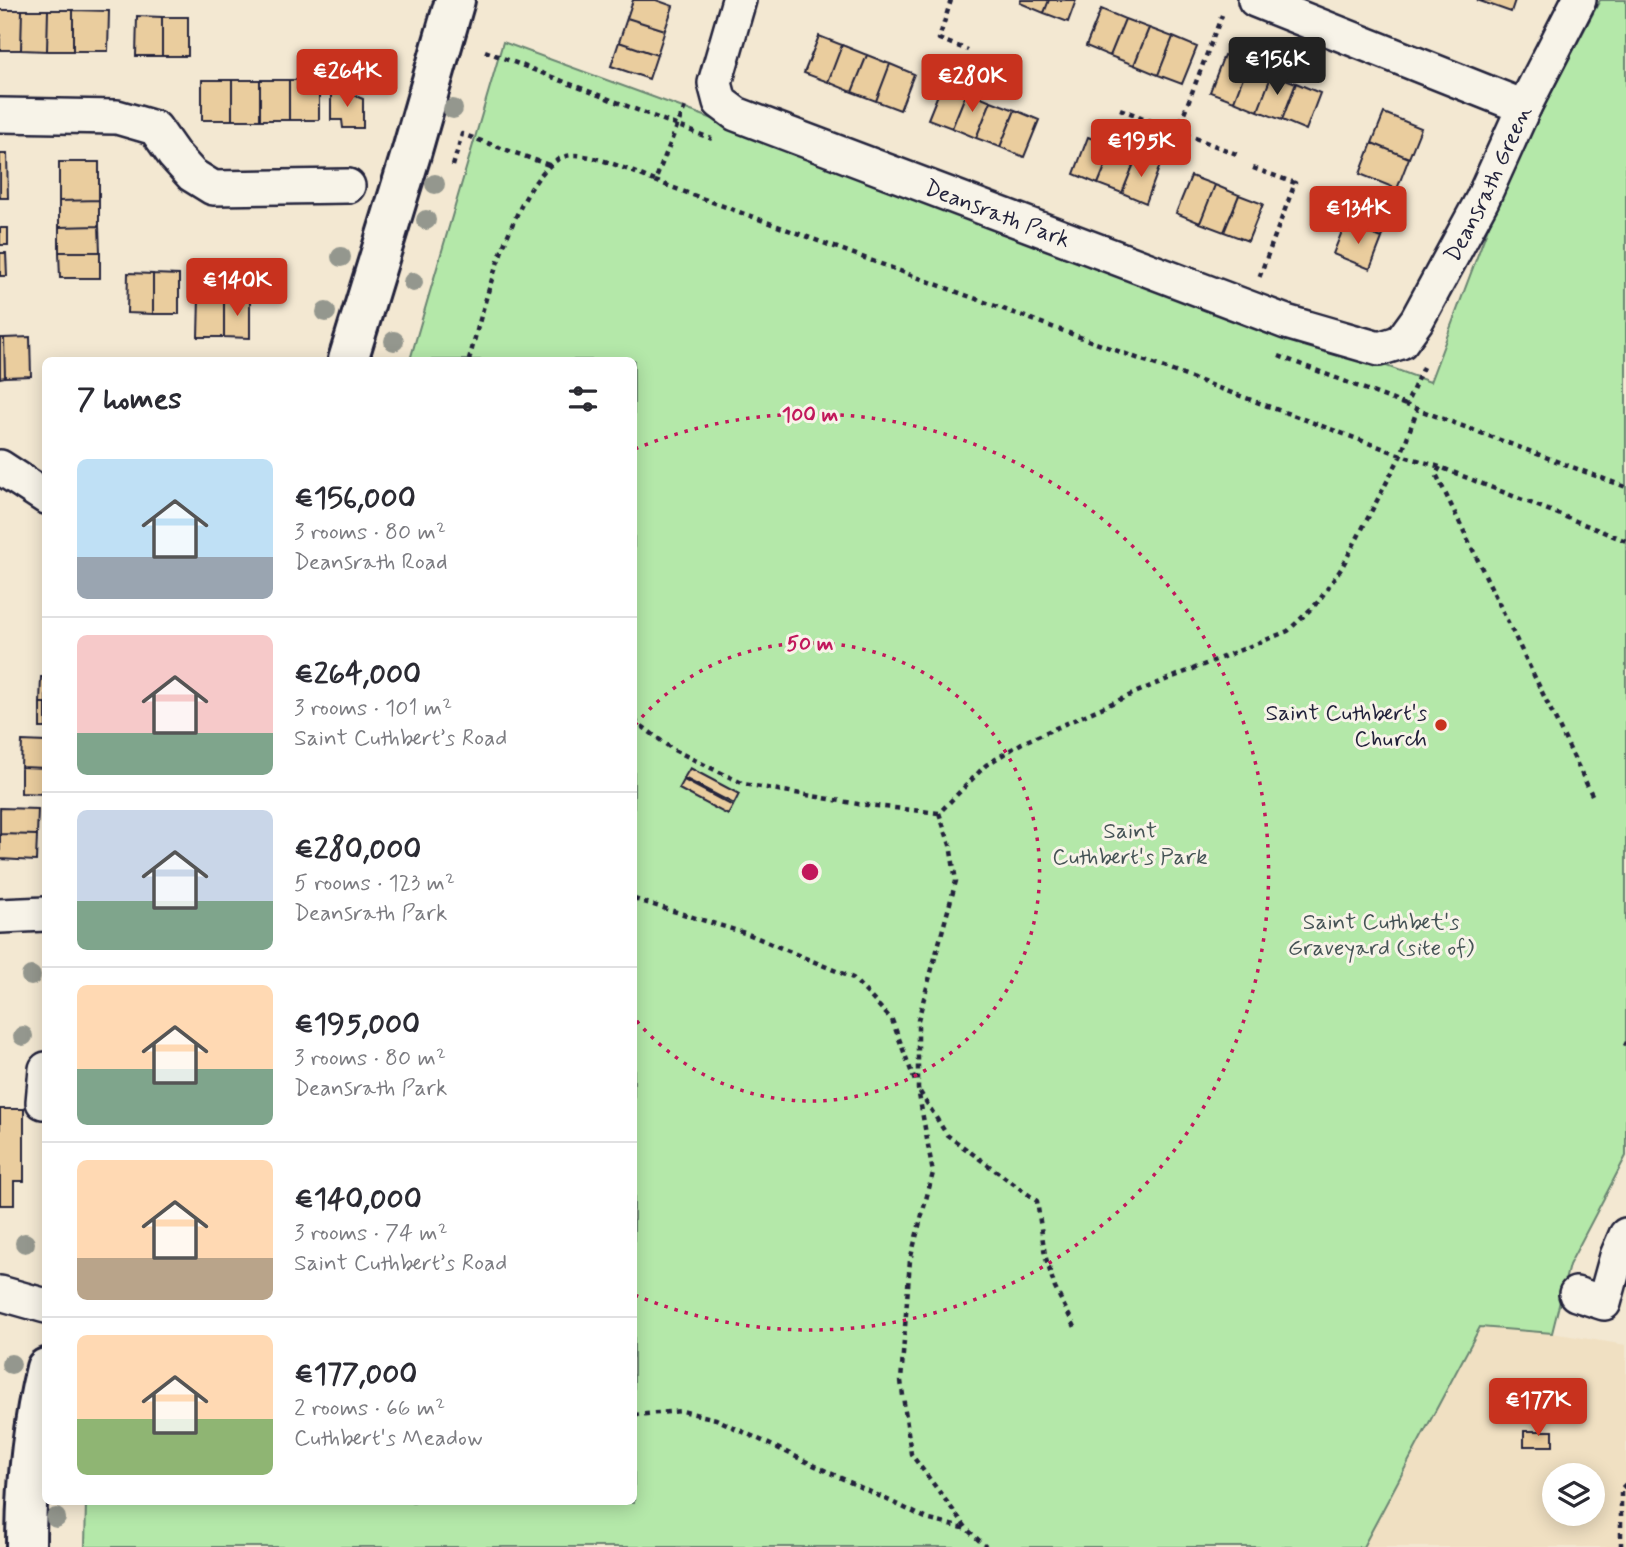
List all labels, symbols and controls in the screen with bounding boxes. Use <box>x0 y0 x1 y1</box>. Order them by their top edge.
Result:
pin: €156K <box>1228 38 1326 97</box>
text: €156K <box>1245 45 1309 75</box>
pin: €264K <box>298 50 396 109</box>
pin: €280K <box>923 54 1021 114</box>
text: €264K <box>313 57 381 87</box>
text: €280K <box>937 62 1007 92</box>
street label: Deansrath Green <box>1438 101 1540 268</box>
pin: €195K <box>1092 120 1190 179</box>
text: €195K <box>1107 127 1175 157</box>
street label: Deansrath Park <box>920 174 1074 256</box>
pin: €134K <box>1309 187 1407 246</box>
text: €134K <box>1326 194 1390 224</box>
pin: €140K <box>188 258 286 318</box>
text: €140K <box>202 266 272 296</box>
text: 7 homes <box>77 380 182 419</box>
icon: filters <box>564 380 602 418</box>
text: 100 m <box>782 401 838 429</box>
text: €156,000 <box>294 479 416 518</box>
icon: home <box>133 487 217 571</box>
text: 3 rooms · 80 m² <box>294 518 446 548</box>
text: Deansrath Road <box>294 548 448 578</box>
text: 50 m <box>787 630 834 658</box>
text: €264,000 <box>294 655 421 694</box>
icon: home <box>133 663 217 747</box>
text: 3 rooms · 101 m² <box>294 694 452 724</box>
place label: Saint Cuthbert's Church <box>1266 699 1427 755</box>
marker: Saint Cuthbert's Church <box>1433 717 1449 733</box>
text: Saint Cuthbert’s Road <box>294 724 507 754</box>
park label: Saint Cuthbert's Park <box>1052 817 1208 873</box>
text: €280,000 <box>294 830 421 869</box>
icon: home <box>133 838 217 922</box>
centre of rings <box>798 860 822 884</box>
text: 5 rooms · 123 m² <box>294 869 455 899</box>
text: Deansrath Park <box>294 899 447 929</box>
park label: Saint Cuthbet's Graveyard (site of) <box>1288 908 1474 964</box>
text: €195,000 <box>294 1005 420 1044</box>
icon: home <box>133 1013 217 1097</box>
text: 3 rooms · 80 m² <box>294 1044 446 1074</box>
text: Deansrath Park <box>294 1074 447 1104</box>
text: €140,000 <box>294 1180 422 1219</box>
icon: home <box>133 1188 217 1272</box>
text: 3 rooms · 74 m² <box>294 1219 448 1249</box>
text: Saint Cuthbert’s Road <box>294 1249 507 1279</box>
text: €177,000 <box>294 1355 417 1394</box>
icon: home <box>133 1363 217 1447</box>
pin: €177K <box>1489 1378 1587 1438</box>
text: €177K <box>1505 1386 1571 1416</box>
text: 2 rooms · 66 m² <box>294 1394 445 1424</box>
text: Cuthbert's Meadow <box>294 1424 483 1454</box>
map controls <box>1542 1463 1605 1526</box>
button: layers <box>1542 1463 1605 1526</box>

